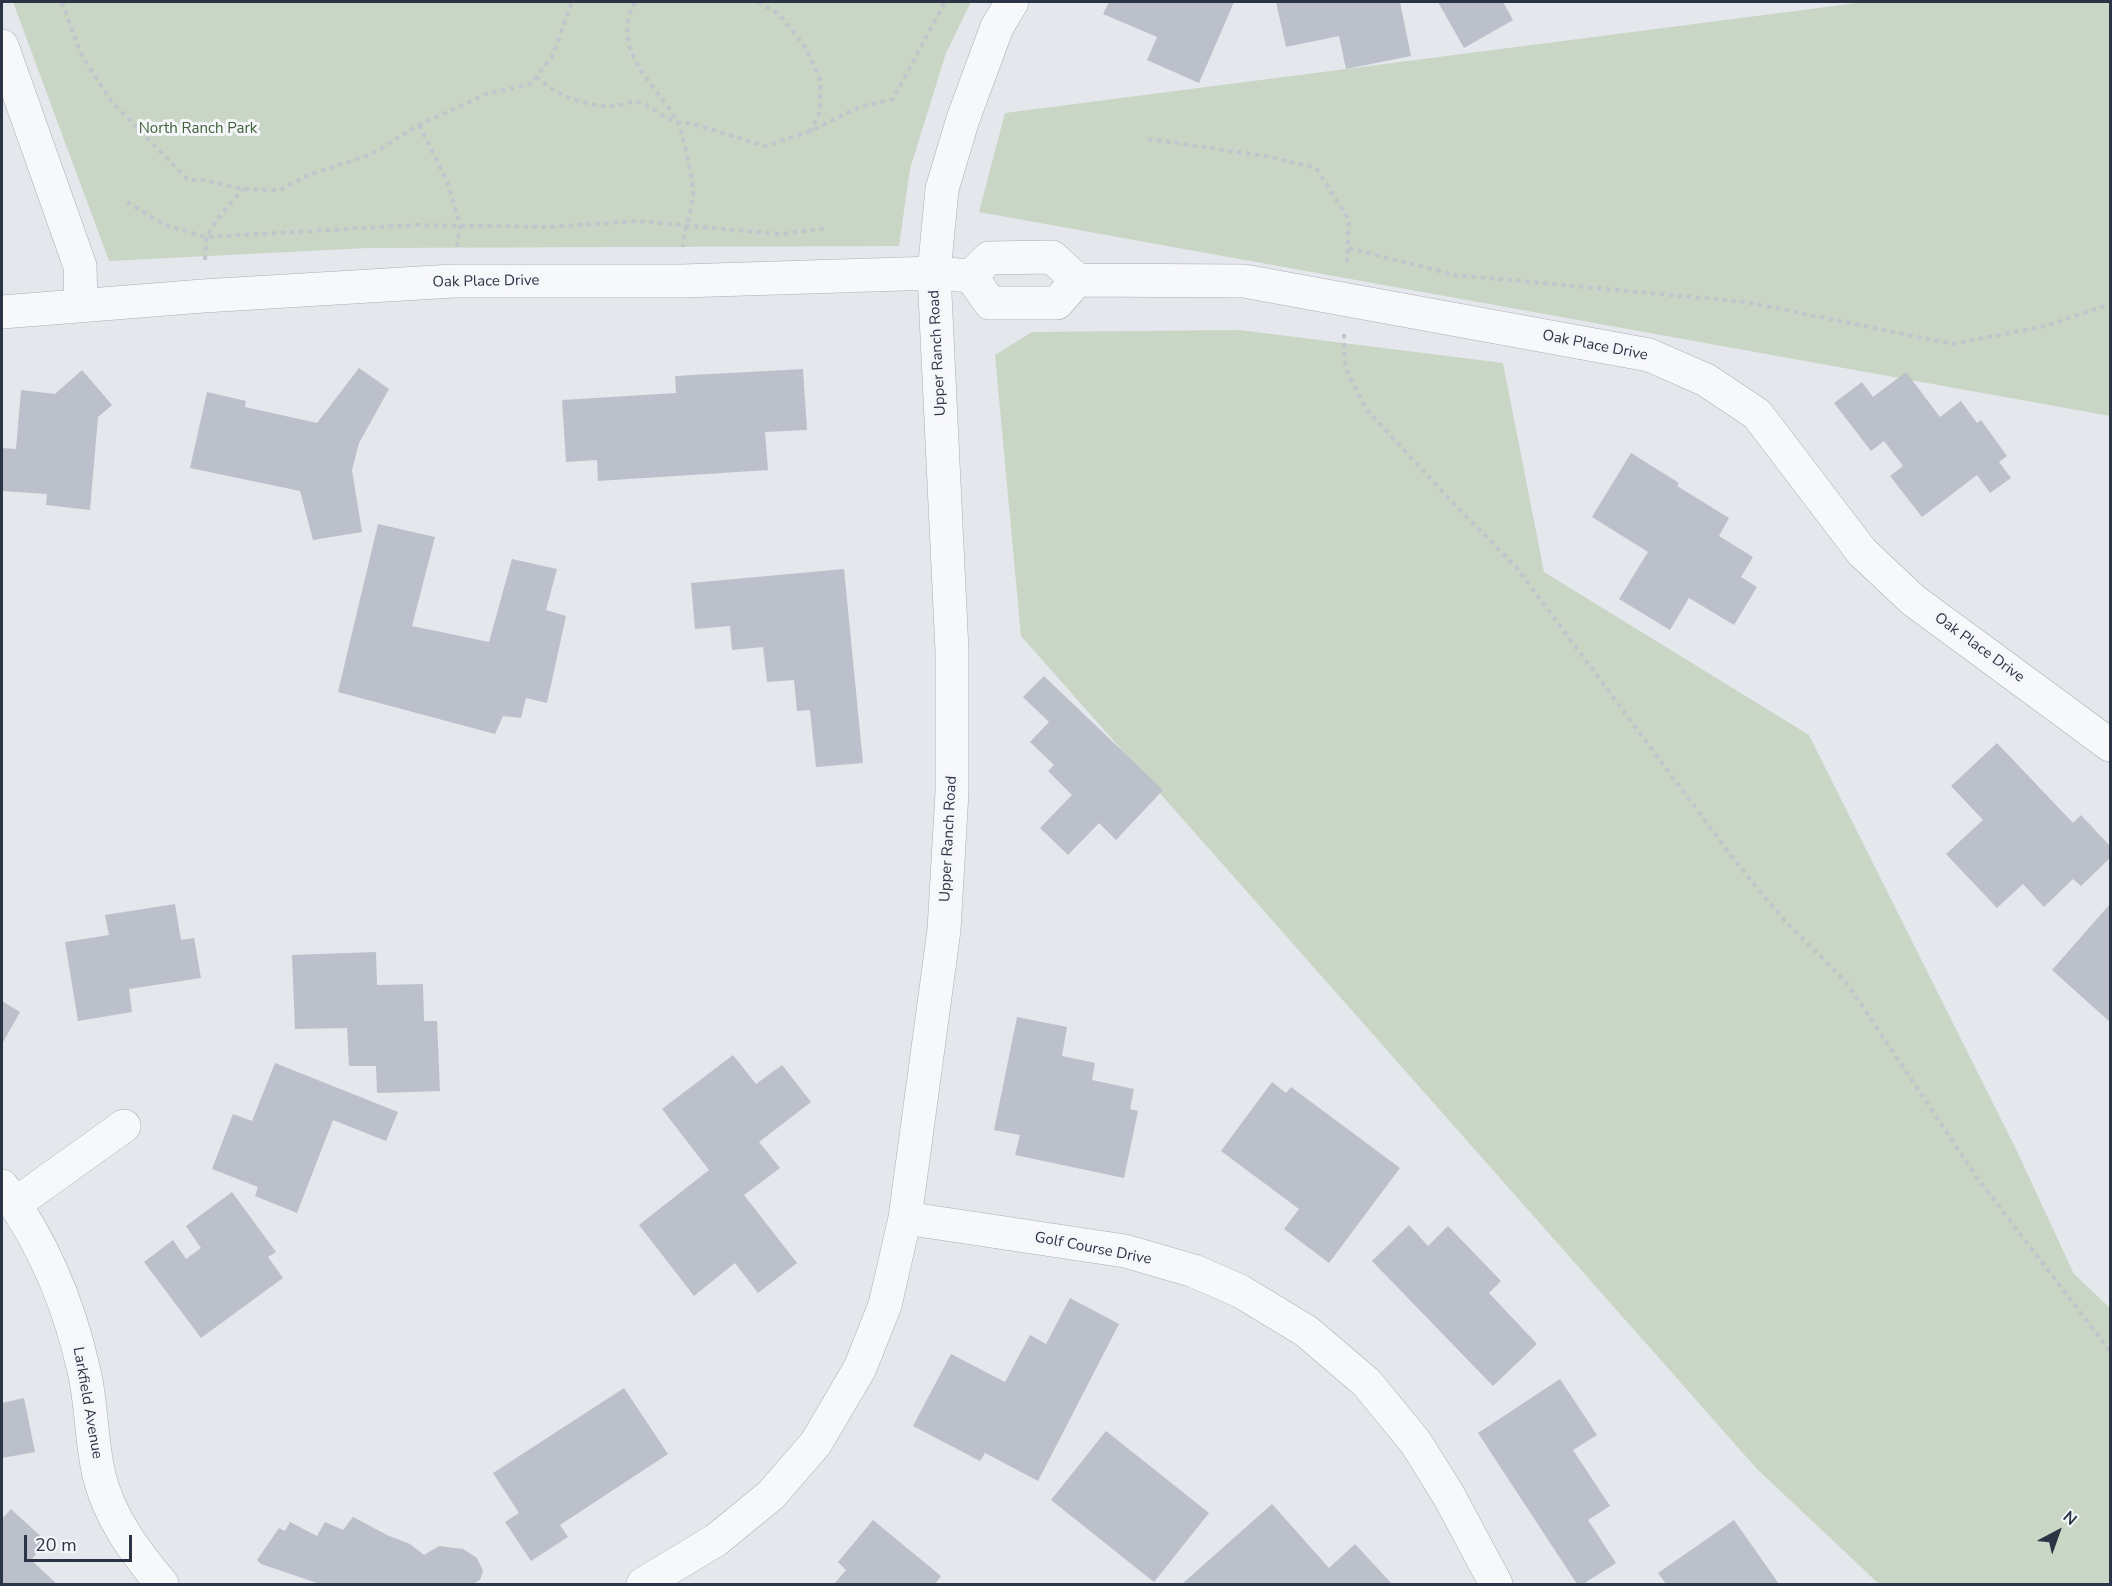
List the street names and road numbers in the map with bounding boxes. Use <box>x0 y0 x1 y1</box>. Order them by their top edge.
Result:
street label: Oak Place Drive <box>432 272 540 292</box>
street label: Upper Ranch Road <box>926 289 950 417</box>
street label: Oak Place Drive <box>1541 327 1649 365</box>
street label: Oak Place Drive <box>1930 609 2028 687</box>
street label: Upper Ranch Road <box>937 775 961 903</box>
street label: Golf Course Drive <box>1033 1229 1153 1269</box>
street label: Larkfield Avenue <box>68 1346 106 1460</box>

